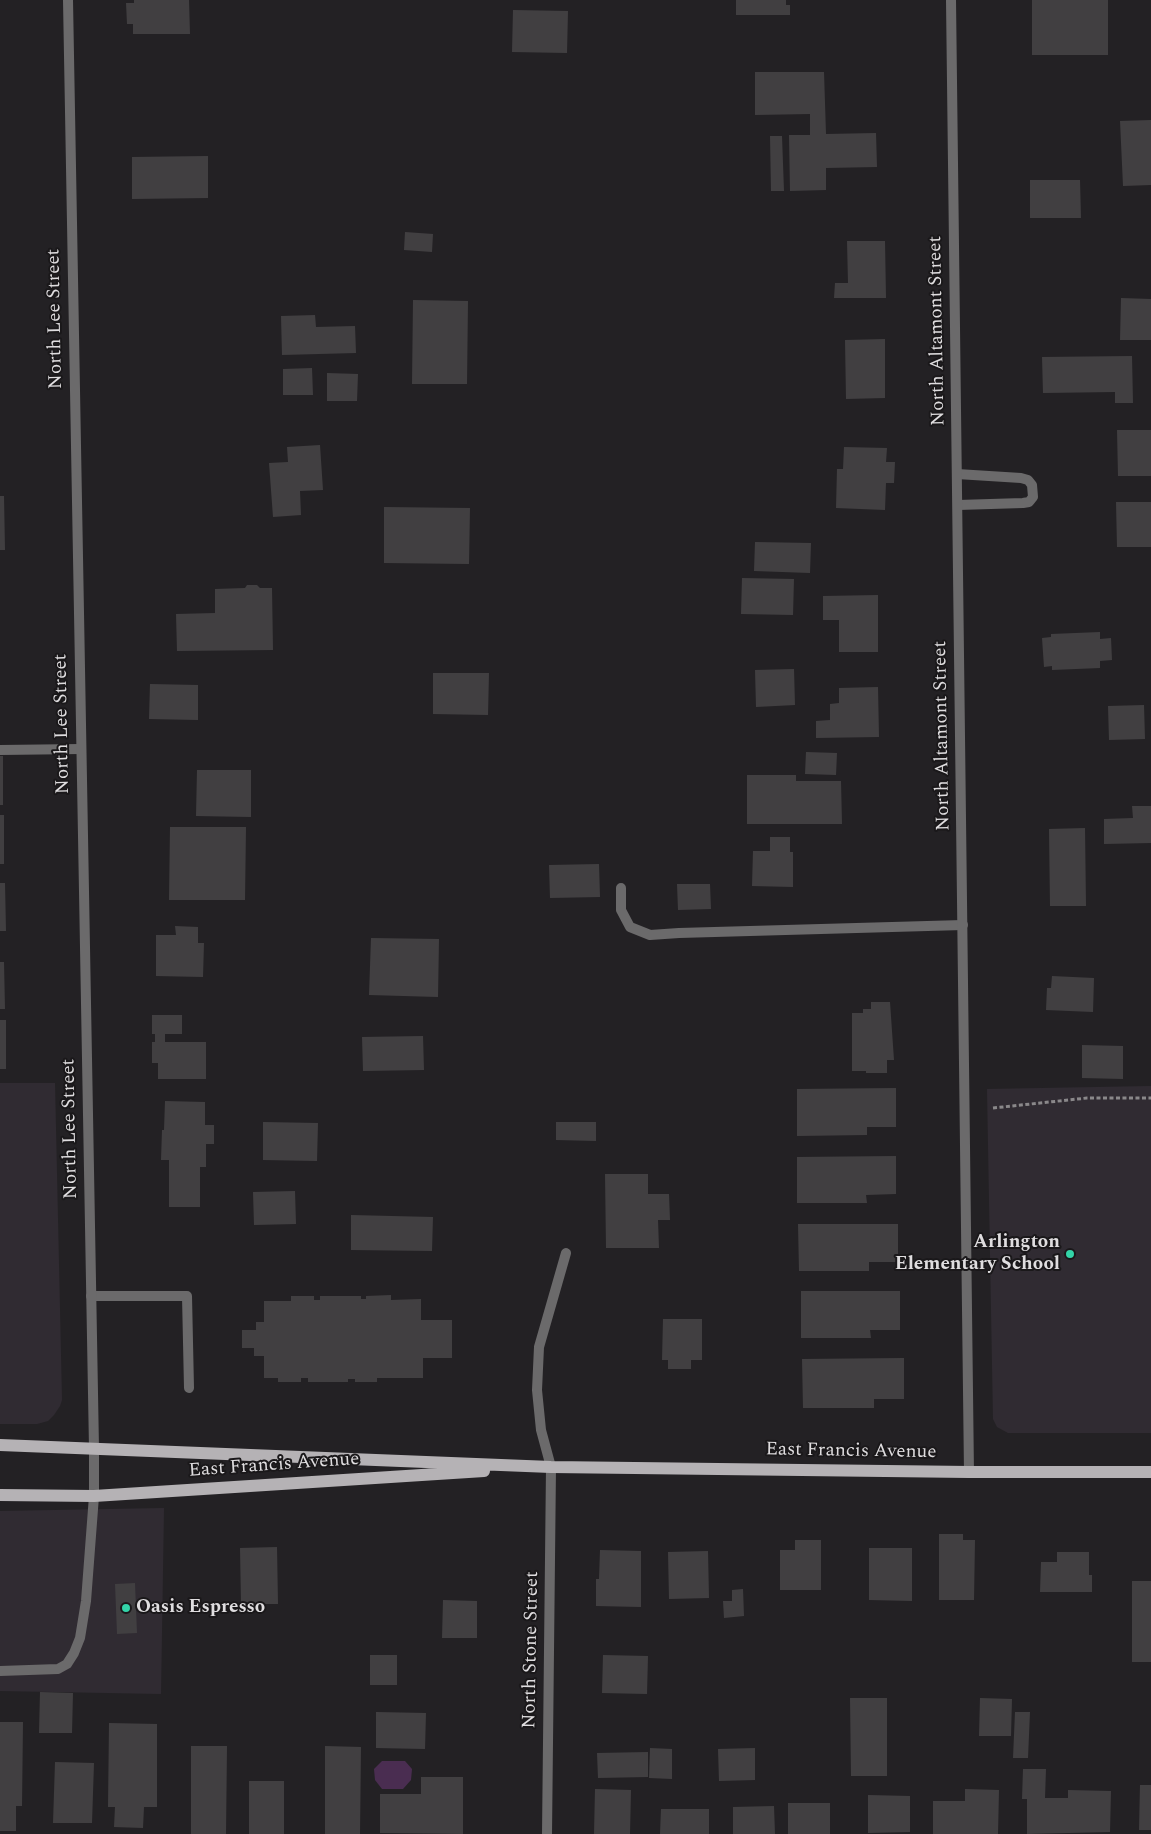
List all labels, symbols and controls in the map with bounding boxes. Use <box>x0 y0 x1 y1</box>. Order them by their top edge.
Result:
street label: North Altamont Street <box>925 236 951 426</box>
street label: North Lee Street <box>43 249 69 389</box>
street label: North Altamont Street <box>930 641 956 831</box>
street label: North Lee Street <box>50 654 76 794</box>
street label: North Lee Street <box>58 1059 84 1199</box>
place label: Arlington Elementary School <box>895 1232 1060 1276</box>
marker: Arlington Elementary School <box>1064 1248 1076 1260</box>
street label: East Francis Avenue <box>765 1439 937 1465</box>
street label: East Francis Avenue <box>188 1449 360 1483</box>
street label: North Stone Street <box>519 1571 545 1729</box>
place label: Oasis Espresso <box>136 1597 265 1619</box>
marker: Oasis Espresso <box>120 1602 132 1614</box>

